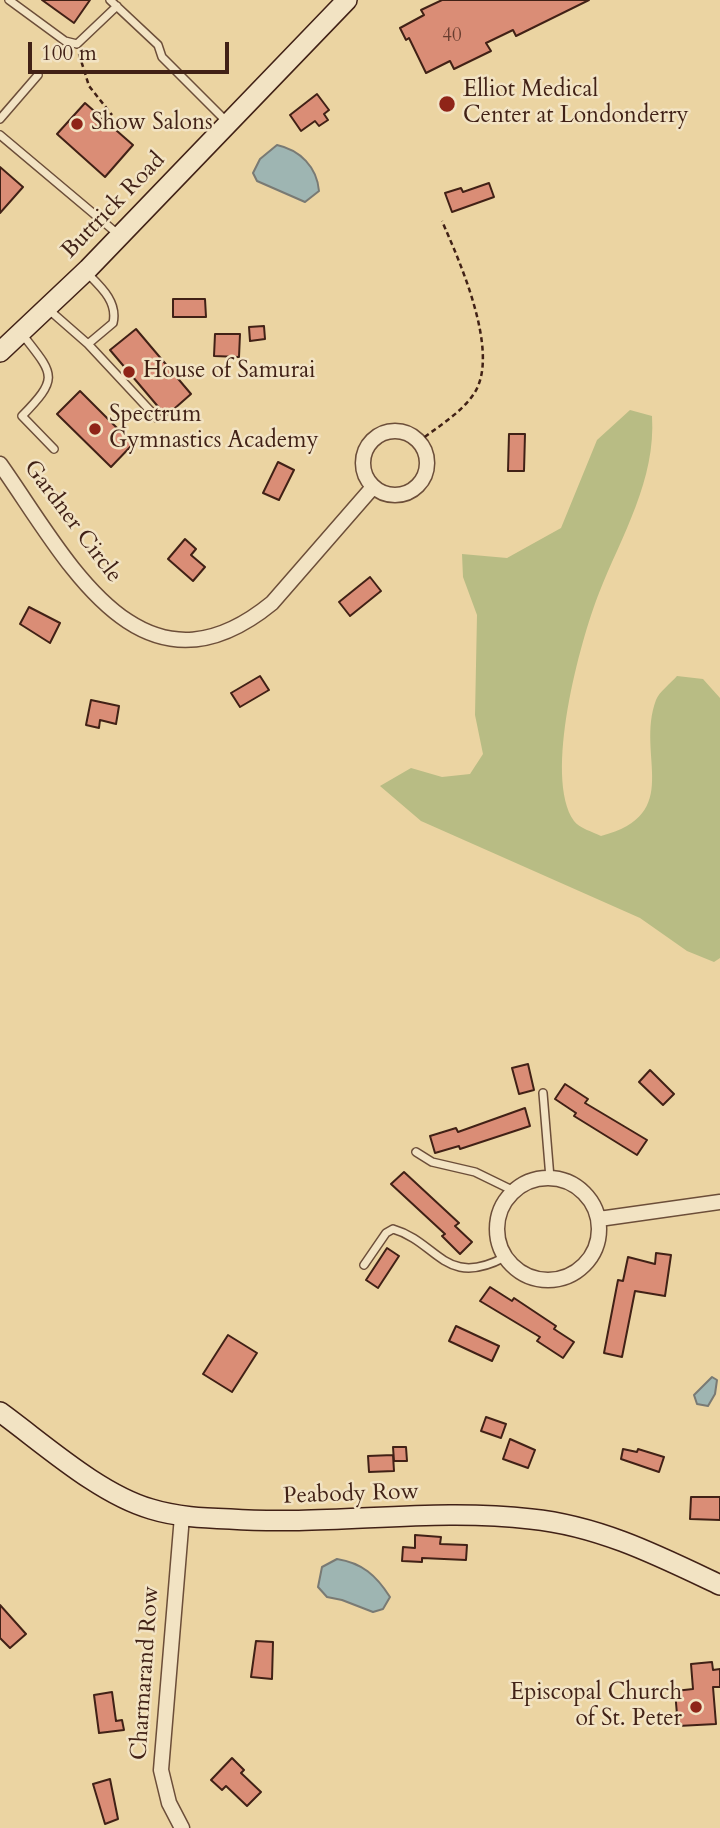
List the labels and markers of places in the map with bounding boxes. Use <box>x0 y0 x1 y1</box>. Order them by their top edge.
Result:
place label: Elliot Medical Center at Londonderry <box>463 77 689 131</box>
marker: Elliot Medical Center at Londonderry <box>437 94 457 114</box>
place label: Show Salons <box>91 110 213 138</box>
marker: Show Salons <box>69 116 85 132</box>
place label: House of Samurai <box>143 358 316 386</box>
marker: House of Samurai <box>121 364 137 380</box>
place label: Spectrum Gymnastics Academy <box>109 402 319 456</box>
marker: Spectrum Gymnastics Academy <box>87 421 103 437</box>
place label: Episcopal Church of St. Peter <box>510 1680 682 1734</box>
marker: Episcopal Church of St. Peter <box>688 1699 704 1715</box>

